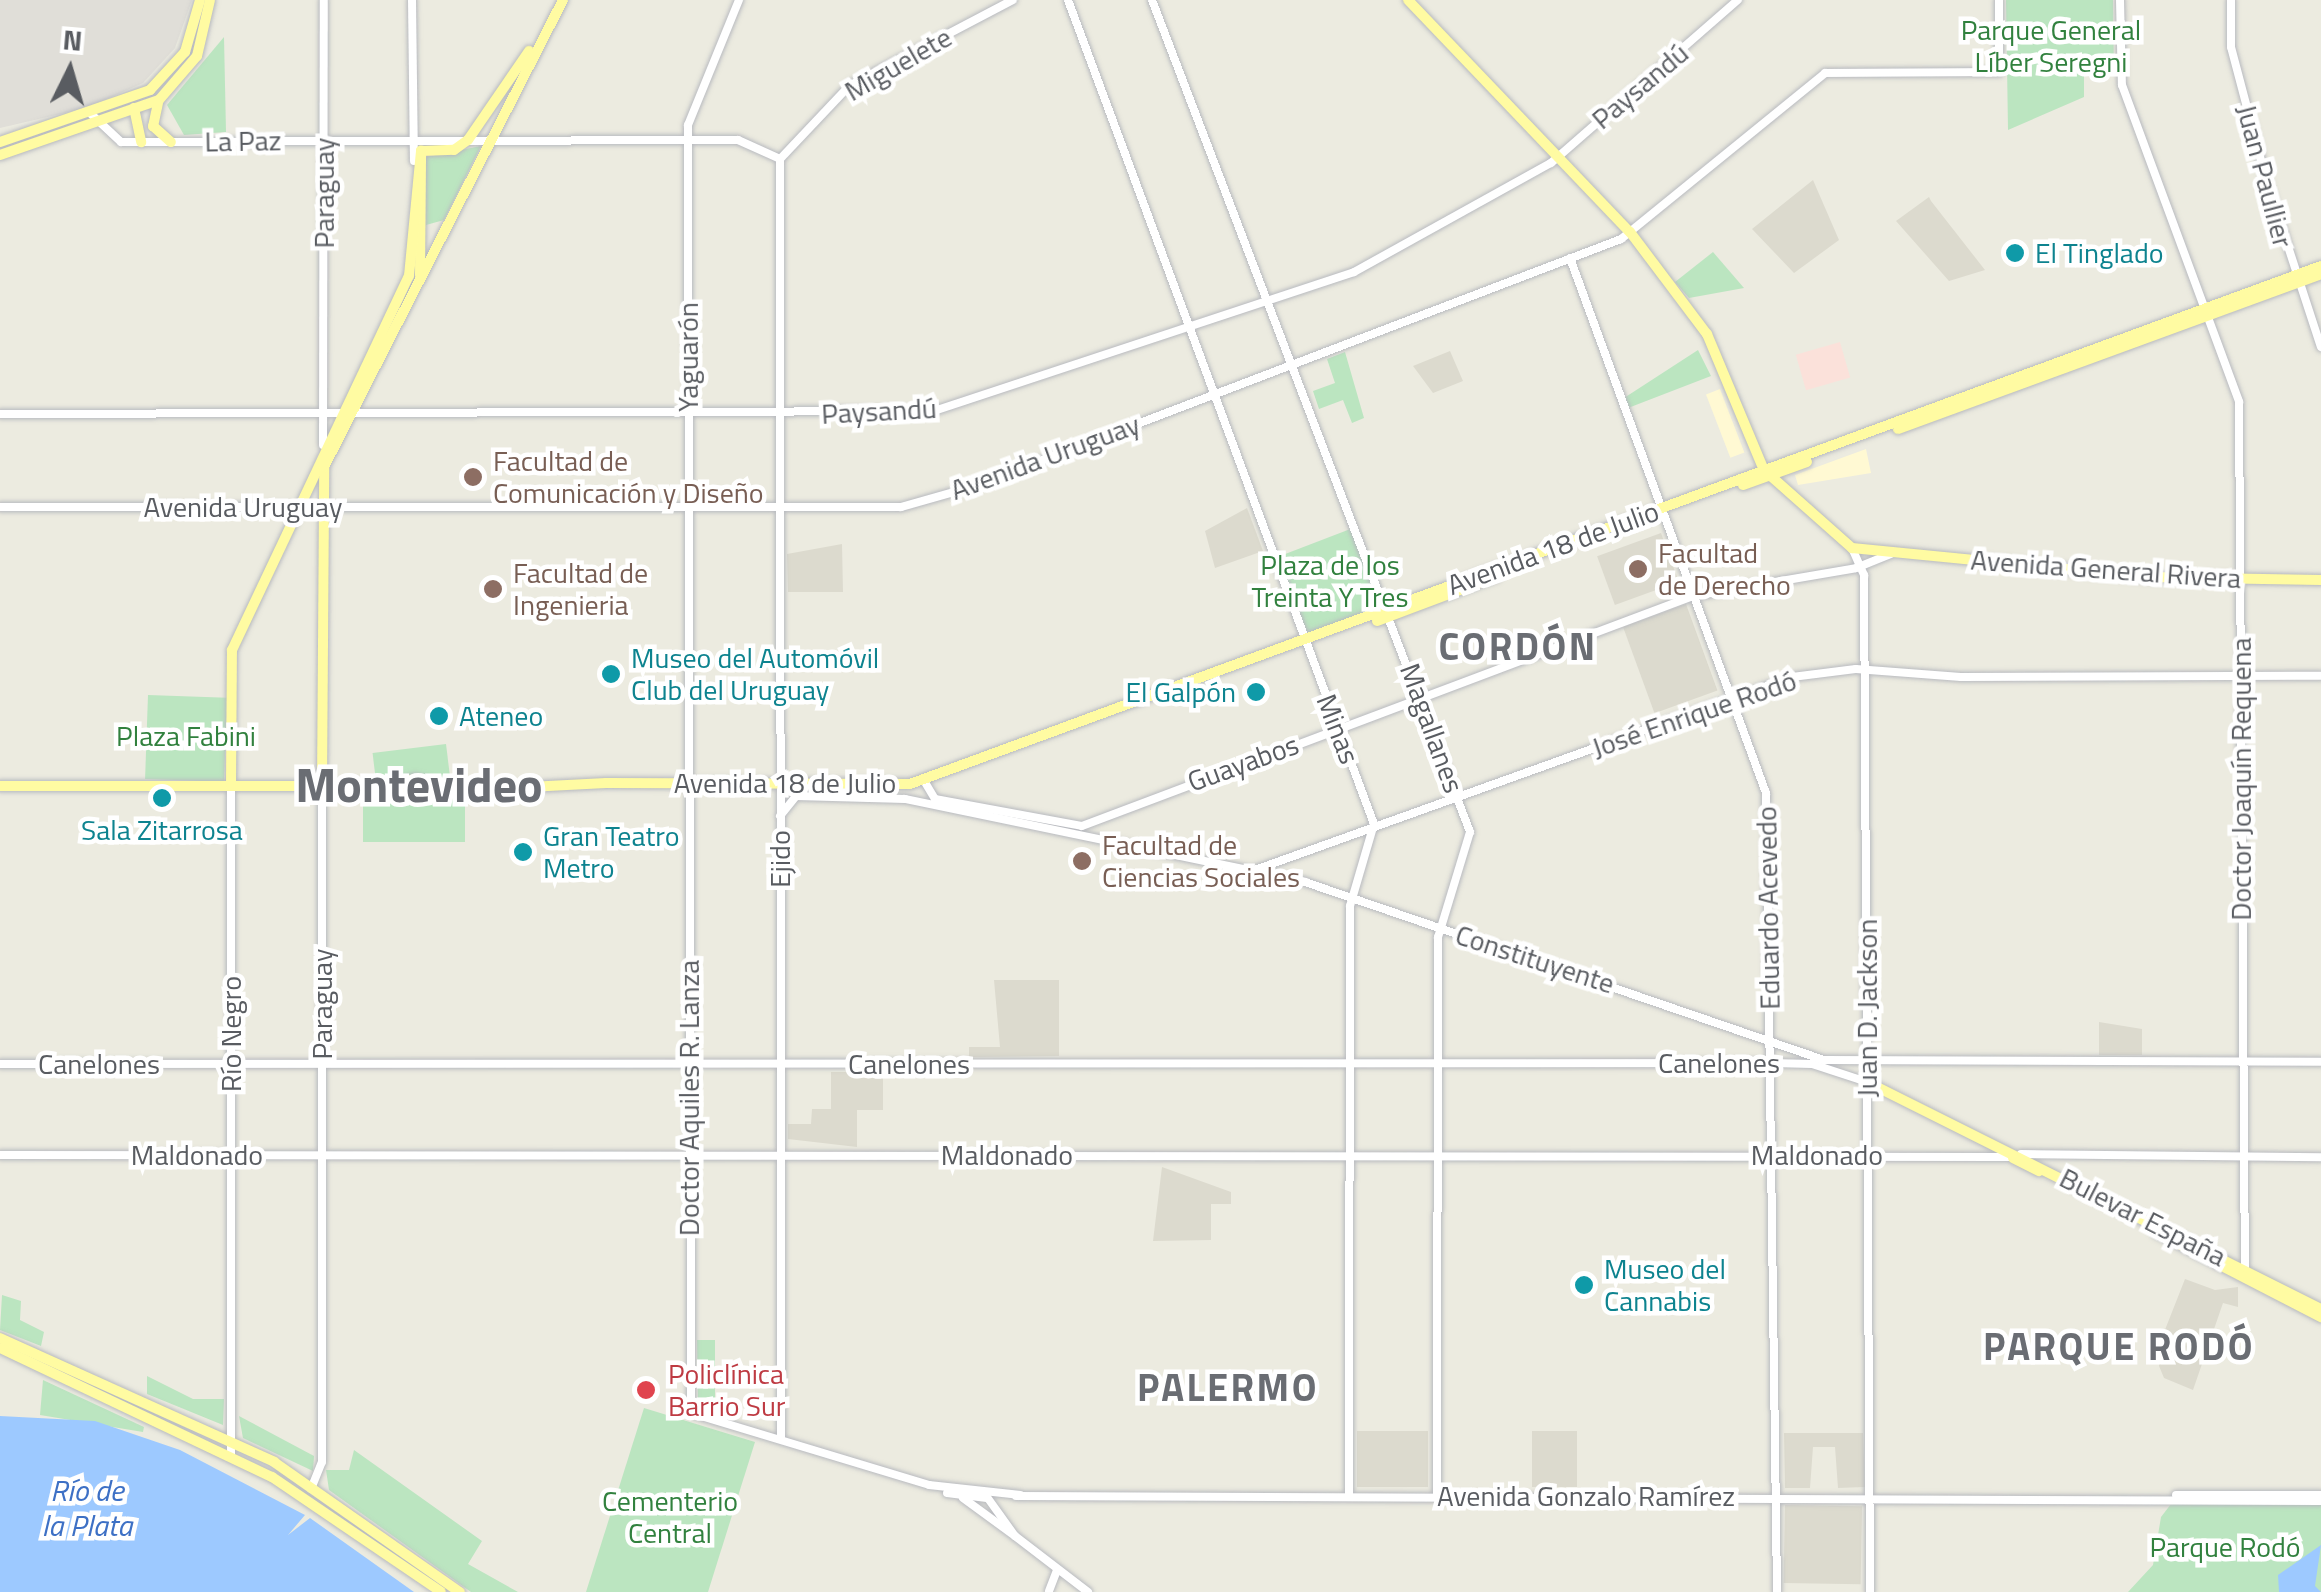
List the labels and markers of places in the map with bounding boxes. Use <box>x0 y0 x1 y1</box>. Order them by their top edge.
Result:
place label: El Tinglado <box>2035 236 2163 270</box>
marker: El Tinglado <box>2004 242 2026 264</box>
place label: Facultad de Comunicación y Diseño <box>493 444 764 510</box>
marker: Facultad de Comunicación y Diseño <box>462 466 484 488</box>
place label: Facultad de Derecho <box>1658 536 1791 602</box>
place label: Facultad de Ingenieria <box>513 556 648 622</box>
marker: Facultad de Derecho <box>1627 558 1649 580</box>
marker: Facultad de Ingenieria <box>482 578 504 600</box>
place label: Museo del Automóvil Club del Uruguay <box>631 641 879 707</box>
marker: Museo del Automóvil Club del Uruguay <box>600 663 622 685</box>
place label: El Galpón <box>1126 675 1236 709</box>
marker: El Galpón <box>1245 681 1267 703</box>
place label: Ateneo <box>459 699 543 733</box>
marker: Ateneo <box>428 705 450 727</box>
marker: Sala Zitarrosa <box>151 787 173 809</box>
place label: Sala Zitarrosa <box>81 813 243 847</box>
place label: Gran Teatro Metro <box>543 819 680 885</box>
place label: Facultad de Ciencias Sociales <box>1102 828 1300 894</box>
marker: Gran Teatro Metro <box>512 841 534 863</box>
marker: Facultad de Ciencias Sociales <box>1071 850 1093 872</box>
place label: Museo del Cannabis <box>1604 1252 1726 1318</box>
marker: Museo del Cannabis <box>1573 1274 1595 1296</box>
place label: Policlínica Barrio Sur <box>668 1357 785 1423</box>
marker: Policlínica Barrio Sur <box>633 1377 659 1403</box>

